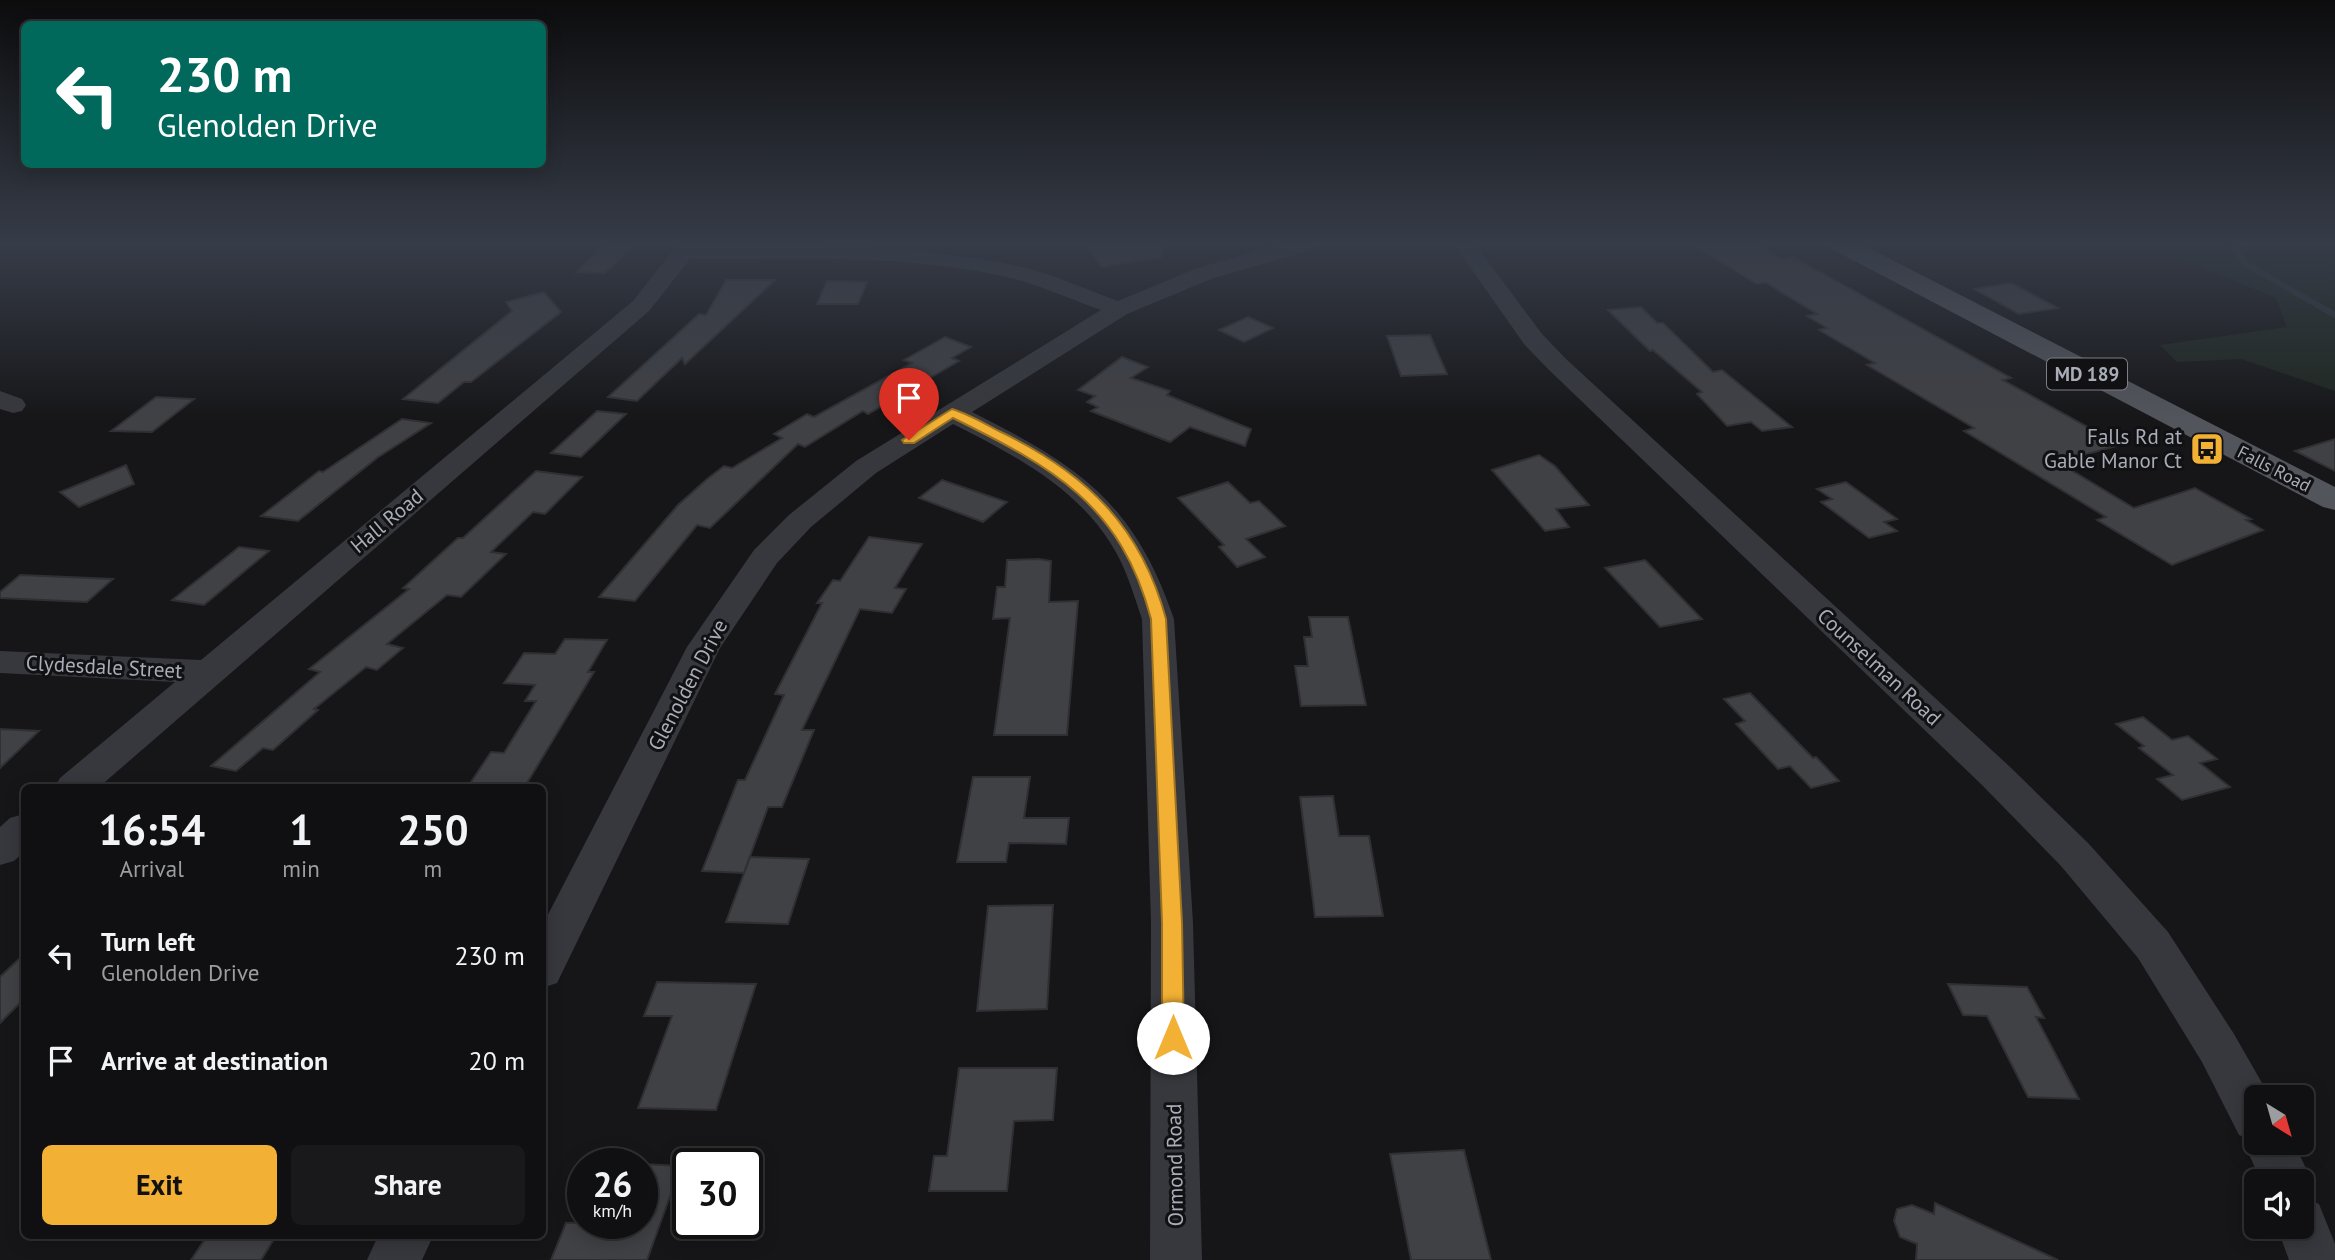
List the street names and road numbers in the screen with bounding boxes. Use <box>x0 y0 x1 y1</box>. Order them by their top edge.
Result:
road number: MD 189 <box>2047 358 2127 390</box>
street label: Falls Road <box>2234 440 2315 497</box>
street label: Hall Road <box>345 482 429 559</box>
street label: Counselman Road <box>1812 602 1947 731</box>
street label: Glenolden Drive <box>642 615 733 755</box>
street label: Clydesdale Street <box>25 649 183 684</box>
street label: Ormond Road <box>1160 1103 1189 1227</box>

